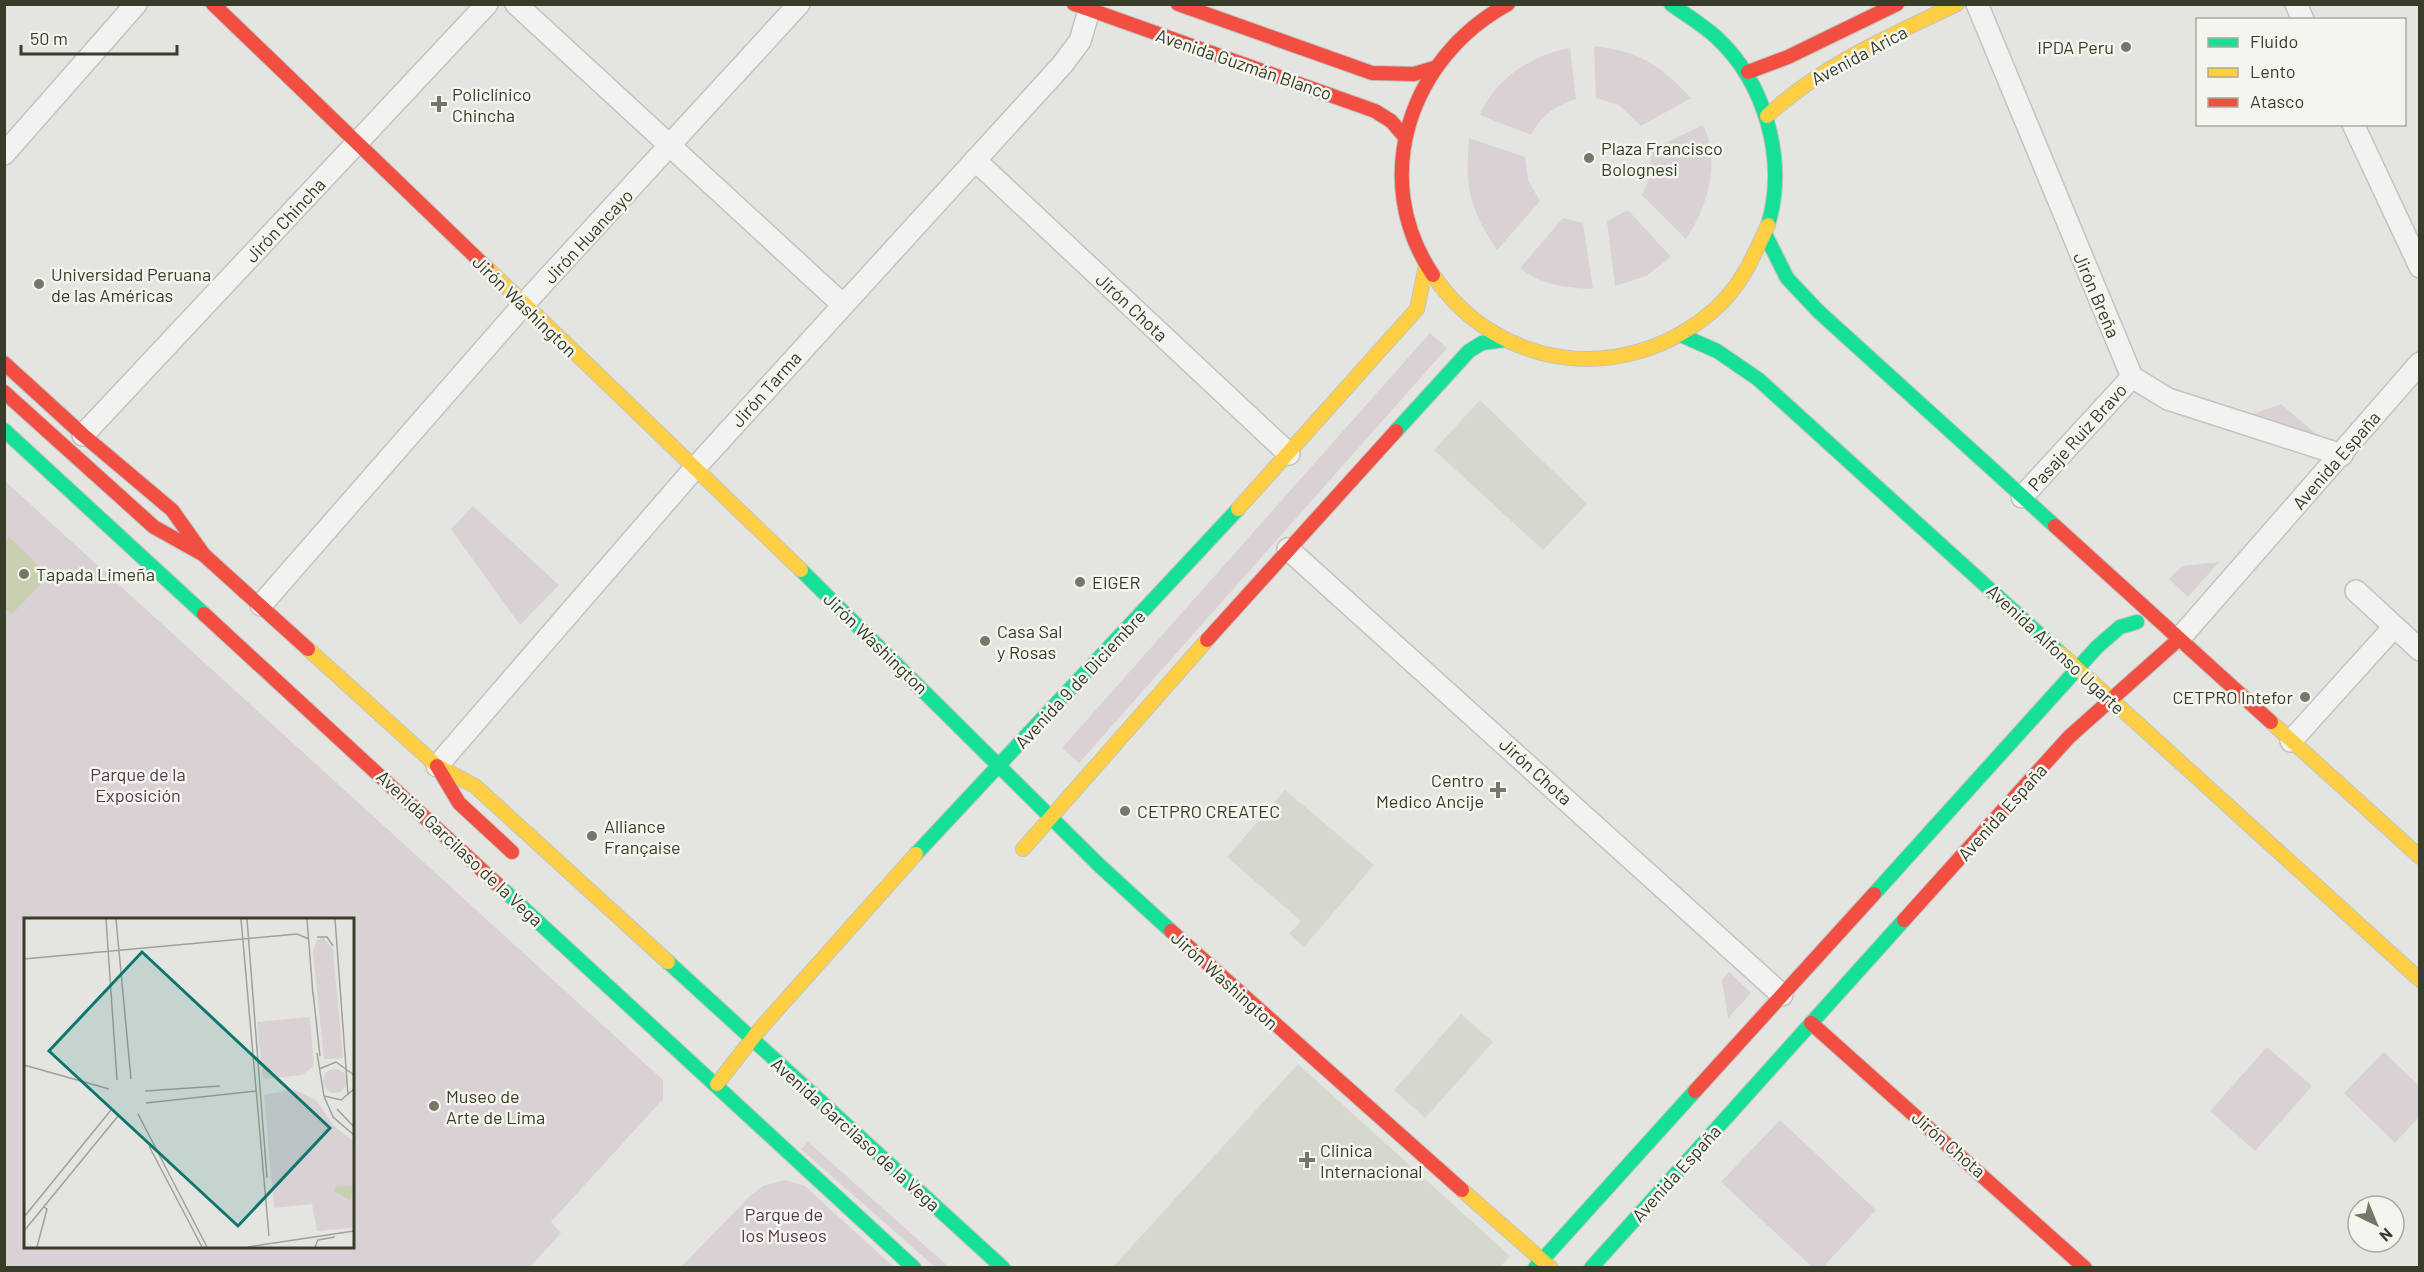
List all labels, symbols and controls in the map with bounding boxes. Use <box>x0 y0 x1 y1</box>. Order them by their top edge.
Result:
scale bar <box>21 18 177 56</box>
legend <box>2196 18 2406 126</box>
street label: Avenida Arica <box>1807 20 1911 90</box>
street label: Avenida Guzmán Blanco <box>1153 24 1335 104</box>
text: 50 m <box>30 27 68 49</box>
text: Fluido <box>2250 30 2298 52</box>
place label: IPDA Peru <box>2037 36 2114 58</box>
marker: IPDA Peru <box>2119 40 2133 54</box>
text: Lento <box>2250 60 2296 82</box>
place label: Policlínico Chincha <box>452 83 532 126</box>
text: Atasco <box>2250 90 2304 112</box>
marker: Policlínico Chincha <box>430 95 448 113</box>
place label: Plaza Francisco Bolognesi <box>1601 137 1723 180</box>
marker: Plaza Francisco Bolognesi <box>1582 151 1596 165</box>
street label: Jirón Chincha <box>240 173 330 267</box>
street label: Jirón Huancayo <box>539 184 637 288</box>
street label: Jirón Breña <box>2069 249 2125 341</box>
street label: Jirón Washington <box>468 251 582 361</box>
place label: Universidad Peruana de las Américas <box>51 263 211 306</box>
street label: Jirón Chota <box>1091 268 1173 346</box>
marker: Universidad Peruana de las Américas <box>32 277 46 291</box>
street label: Jirón Tarma <box>726 347 806 431</box>
street label: Pasaje Ruiz Bravo <box>2023 379 2131 495</box>
street label: Avenida España <box>2287 406 2385 514</box>
place label: Tapada Limeña <box>36 563 155 585</box>
marker: Tapada Limeña <box>17 567 31 581</box>
place label: EIGER <box>1092 571 1141 593</box>
marker: EIGER <box>1073 575 1087 589</box>
street label: Avenida Alfonso Ugarte <box>1982 579 2130 719</box>
street label: Jirón Washington <box>819 588 933 698</box>
street label: Avenida 9 de Diciembre <box>1010 605 1150 753</box>
place label: Casa Sal y Rosas <box>997 620 1062 663</box>
marker: Casa Sal y Rosas <box>978 634 992 648</box>
place label: CETPRO Intefor <box>2172 686 2293 708</box>
marker: CETPRO Intefor <box>2298 690 2312 704</box>
street label: Jirón Chota <box>1495 733 1577 809</box>
street label: Avenida España <box>1953 759 2051 865</box>
park label: Parque de la Exposición <box>90 763 186 806</box>
street label: Avenida Garcilaso de la Vega <box>372 765 548 931</box>
place label: Centro Medico Ancije <box>1376 769 1484 812</box>
marker: Centro Medico Ancije <box>1489 781 1507 799</box>
place label: CETPRO CREATEC <box>1137 800 1280 822</box>
marker: CETPRO CREATEC <box>1118 804 1132 818</box>
place label: Alliance Française <box>604 815 681 858</box>
marker: Alliance Française <box>585 829 599 843</box>
inset map <box>24 918 354 1248</box>
street label: Jirón Washington <box>1167 926 1283 1034</box>
street label: Avenida Garcilaso de la Vega <box>767 1052 945 1216</box>
place label: Museo de Arte de Lima <box>446 1085 545 1128</box>
marker: Museo de Arte de Lima <box>427 1099 441 1113</box>
street label: Jirón Chota <box>1908 1106 1990 1182</box>
street label: Avenida España <box>1627 1120 1725 1226</box>
place label: Clinica Internacional <box>1320 1139 1423 1182</box>
marker: Clinica Internacional <box>1298 1151 1316 1169</box>
north arrow <box>2346 1194 2406 1254</box>
park label: Parque de los Museos <box>741 1203 827 1246</box>
text: N <box>2376 1225 2397 1246</box>

